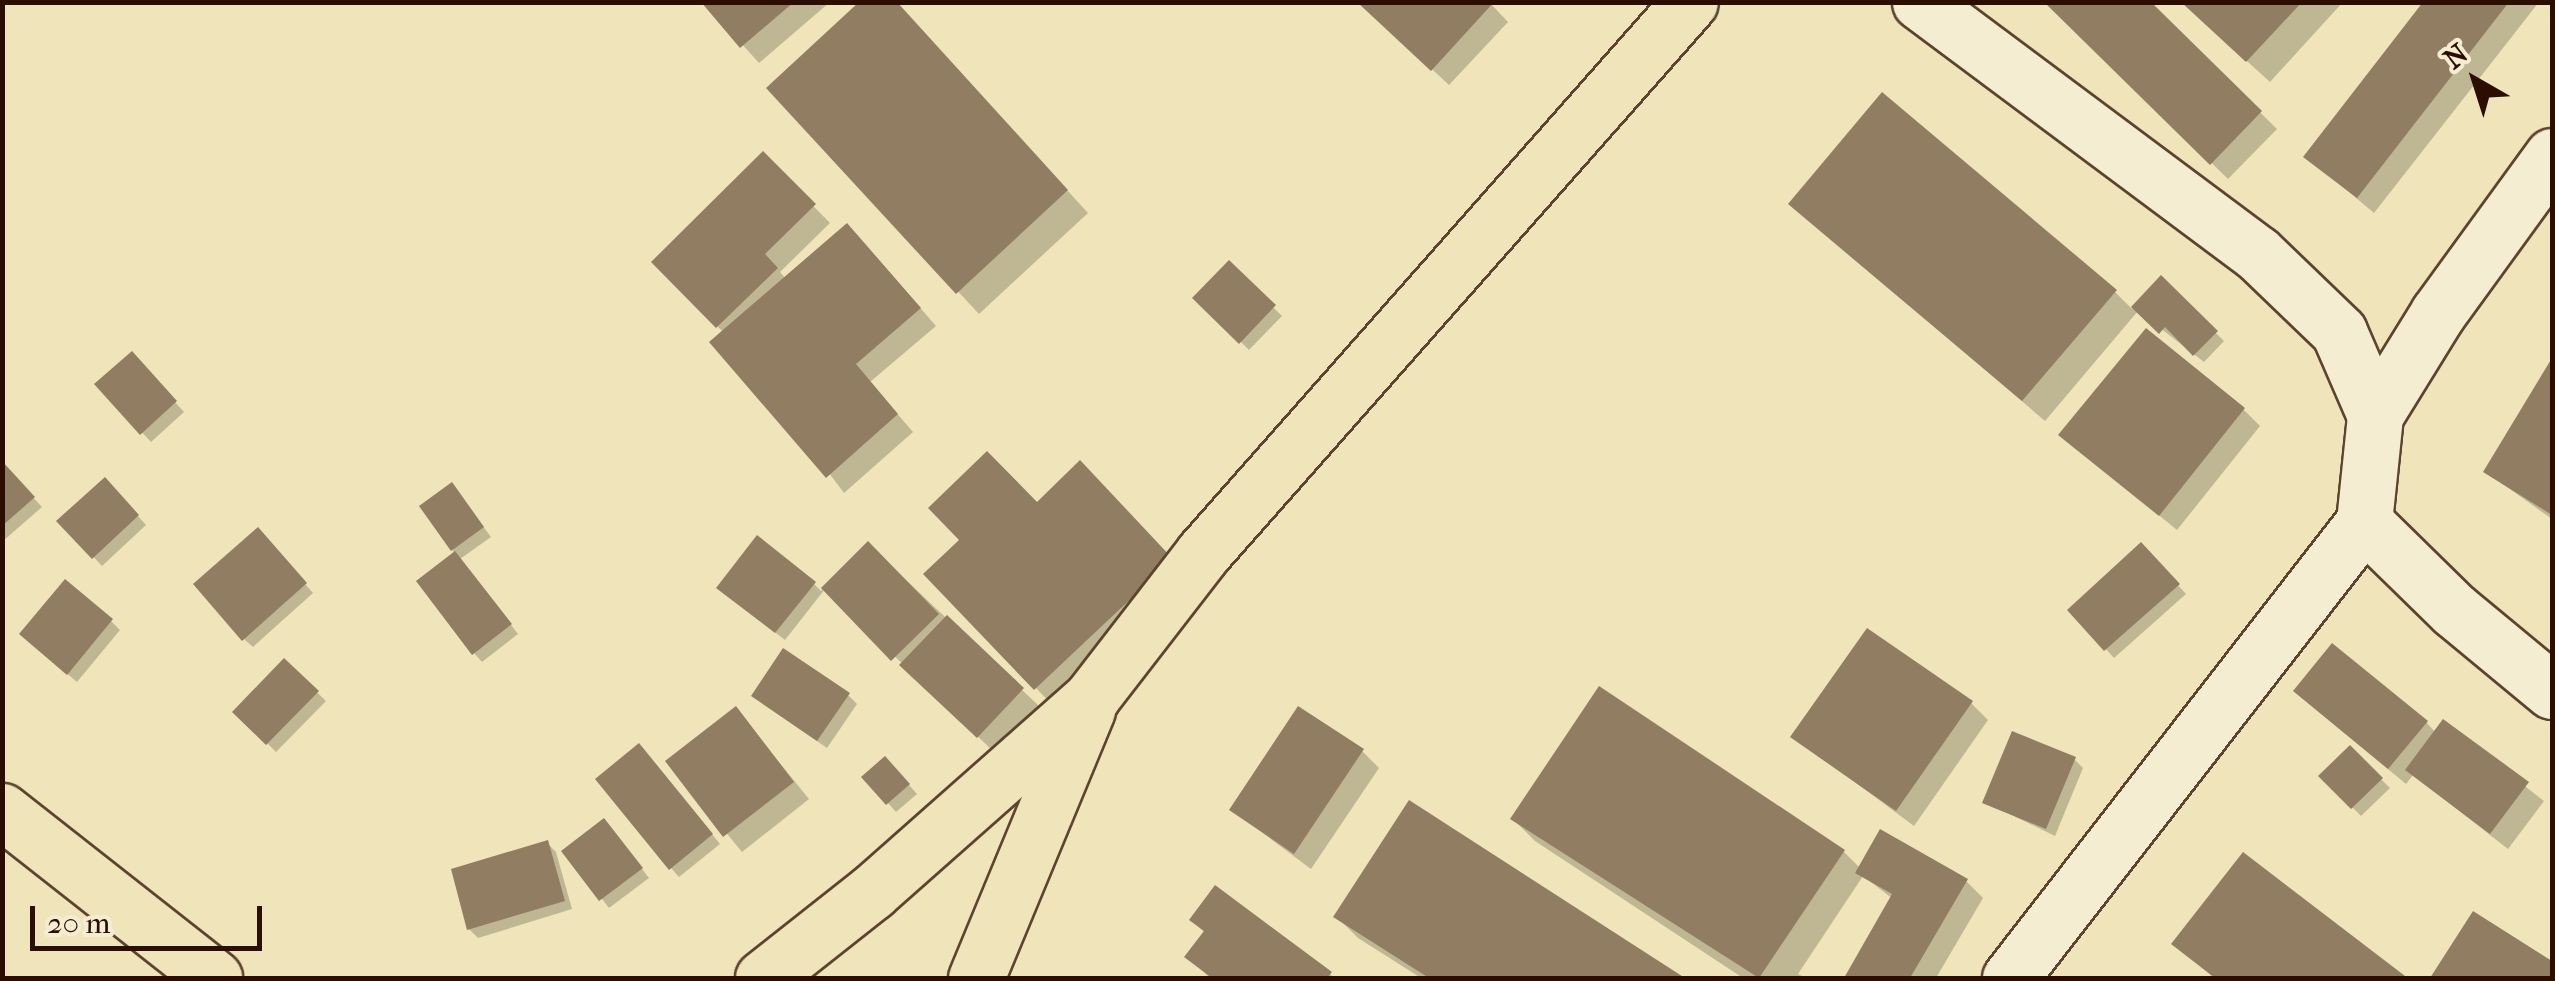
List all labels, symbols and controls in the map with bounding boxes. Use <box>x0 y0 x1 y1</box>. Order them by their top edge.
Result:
north arrow <box>2425 30 2525 130</box>
text: N <box>2437 37 2474 76</box>
scale bar <box>35 886 268 948</box>
text: 20 m <box>47 906 110 941</box>

